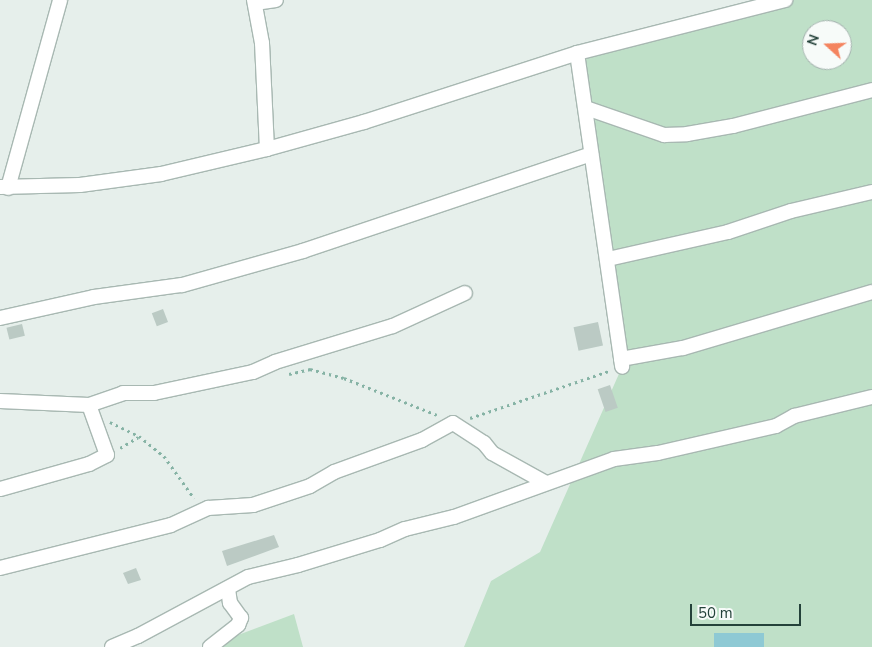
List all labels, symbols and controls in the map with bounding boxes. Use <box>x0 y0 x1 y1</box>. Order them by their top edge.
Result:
north arrow <box>802 20 852 70</box>
text: N <box>803 32 824 48</box>
scale bar <box>692 594 803 626</box>
text: 50 m <box>698 603 733 623</box>

